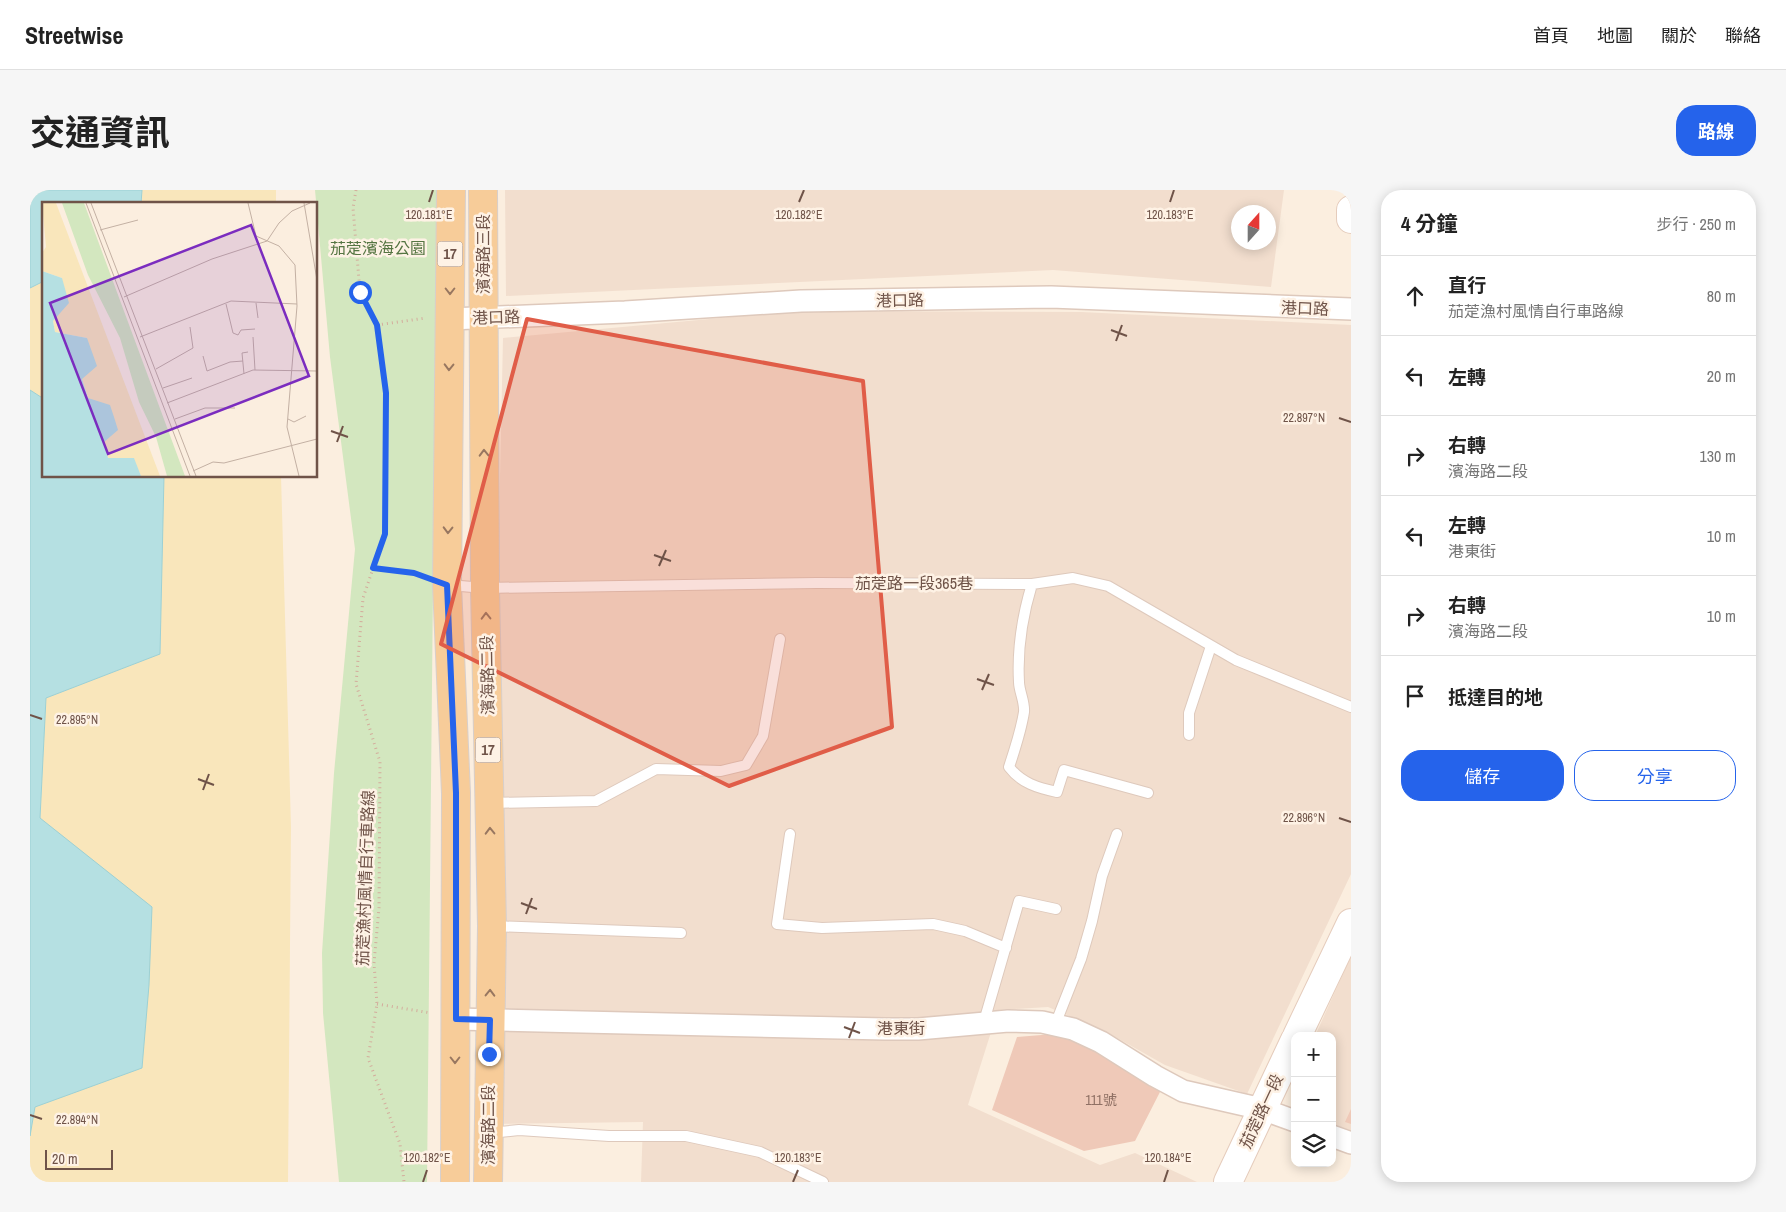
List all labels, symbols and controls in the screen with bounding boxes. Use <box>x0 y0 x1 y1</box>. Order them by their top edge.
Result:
text: Streetwise <box>25 19 123 51</box>
text: 首頁 <box>1533 23 1569 48</box>
text: 地圖 <box>1597 23 1633 48</box>
text: 關於 <box>1661 23 1697 48</box>
text: 聯絡 <box>1725 23 1761 48</box>
button: 路線 <box>1676 105 1756 156</box>
text: 交通資訊 <box>30 109 170 156</box>
inset map <box>42 202 318 478</box>
north arrow <box>1231 205 1276 250</box>
text: 120.181°E <box>406 207 452 223</box>
text: 120.182°E <box>776 207 822 223</box>
text: 120.183°E <box>1147 207 1193 223</box>
text: 4 分鐘 <box>1401 209 1457 238</box>
text: 步行 · 250 m <box>1657 213 1736 235</box>
street label: 濱海路三段 <box>472 214 494 294</box>
park label: 茄萣濱海公園 <box>330 237 426 259</box>
road number: 17 <box>438 242 462 266</box>
text: 直行 <box>1448 272 1486 298</box>
route start <box>349 281 372 304</box>
icon: ahead <box>1401 282 1429 310</box>
text: 80 m <box>1707 285 1736 307</box>
one-way arrow <box>445 288 455 295</box>
street label: 港口路 <box>876 289 924 311</box>
street label: 港口路 <box>1281 296 1329 320</box>
text: 茄萣漁村風情自行車路線 <box>1448 300 1624 322</box>
street label: 港口路 <box>472 305 520 329</box>
icon: left <box>1401 362 1429 390</box>
one-way arrow <box>444 364 454 371</box>
text: 左轉 <box>1448 364 1486 390</box>
text: 20 m <box>1707 365 1736 387</box>
text: 22.897°N <box>1283 410 1325 426</box>
text: 右轉 <box>1448 432 1486 458</box>
icon: right <box>1401 442 1429 470</box>
text: 130 m <box>1700 445 1736 467</box>
one-way arrow <box>479 449 489 457</box>
text: 濱海路二段 <box>1448 460 1528 482</box>
text: 左轉 <box>1448 512 1486 538</box>
icon: left <box>1401 522 1429 550</box>
text: 10 m <box>1707 525 1736 547</box>
one-way arrow <box>443 526 453 534</box>
text: 港東街 <box>1448 540 1496 562</box>
street label: 茄萣路一段365巷 <box>855 572 973 594</box>
text: 右轉 <box>1448 592 1486 618</box>
icon: right <box>1401 602 1429 630</box>
text: 10 m <box>1707 605 1736 627</box>
one-way arrow <box>480 612 491 620</box>
text: 濱海路二段 <box>1448 620 1528 642</box>
street label: 濱海路二段 <box>475 635 499 715</box>
icon: arrive <box>1401 682 1429 710</box>
text: 抵達目的地 <box>1448 684 1543 710</box>
text: 22.895°N <box>56 712 98 728</box>
road number: 17 <box>476 738 500 762</box>
button: 儲存 <box>1401 750 1564 801</box>
button: 分享 <box>1574 750 1736 801</box>
street label: 茄萣漁村風情自行車路線 <box>351 790 379 966</box>
text: 22.896°N <box>1283 810 1325 826</box>
one-way arrow <box>485 827 495 834</box>
one-way arrow <box>485 989 496 997</box>
street label: 港東街 <box>877 1017 925 1039</box>
map controls <box>1291 1032 1336 1167</box>
button: + <box>1291 1032 1336 1077</box>
route end <box>478 1043 501 1066</box>
one-way arrow <box>450 1056 460 1064</box>
street label: 茄萣路一段 <box>1234 1070 1288 1152</box>
button: − <box>1291 1077 1336 1122</box>
street label: 濱海路二段 <box>477 1085 499 1165</box>
house number: 111號 <box>1085 1091 1117 1109</box>
text: 22.894°N <box>56 1112 98 1128</box>
button: layers <box>1291 1122 1336 1167</box>
scale bar <box>45 1147 112 1170</box>
text: 20 m <box>52 1150 78 1168</box>
text: 120.182°E <box>404 1150 450 1166</box>
text: 120.183°E <box>775 1150 821 1166</box>
text: 120.184°E <box>1145 1150 1191 1166</box>

